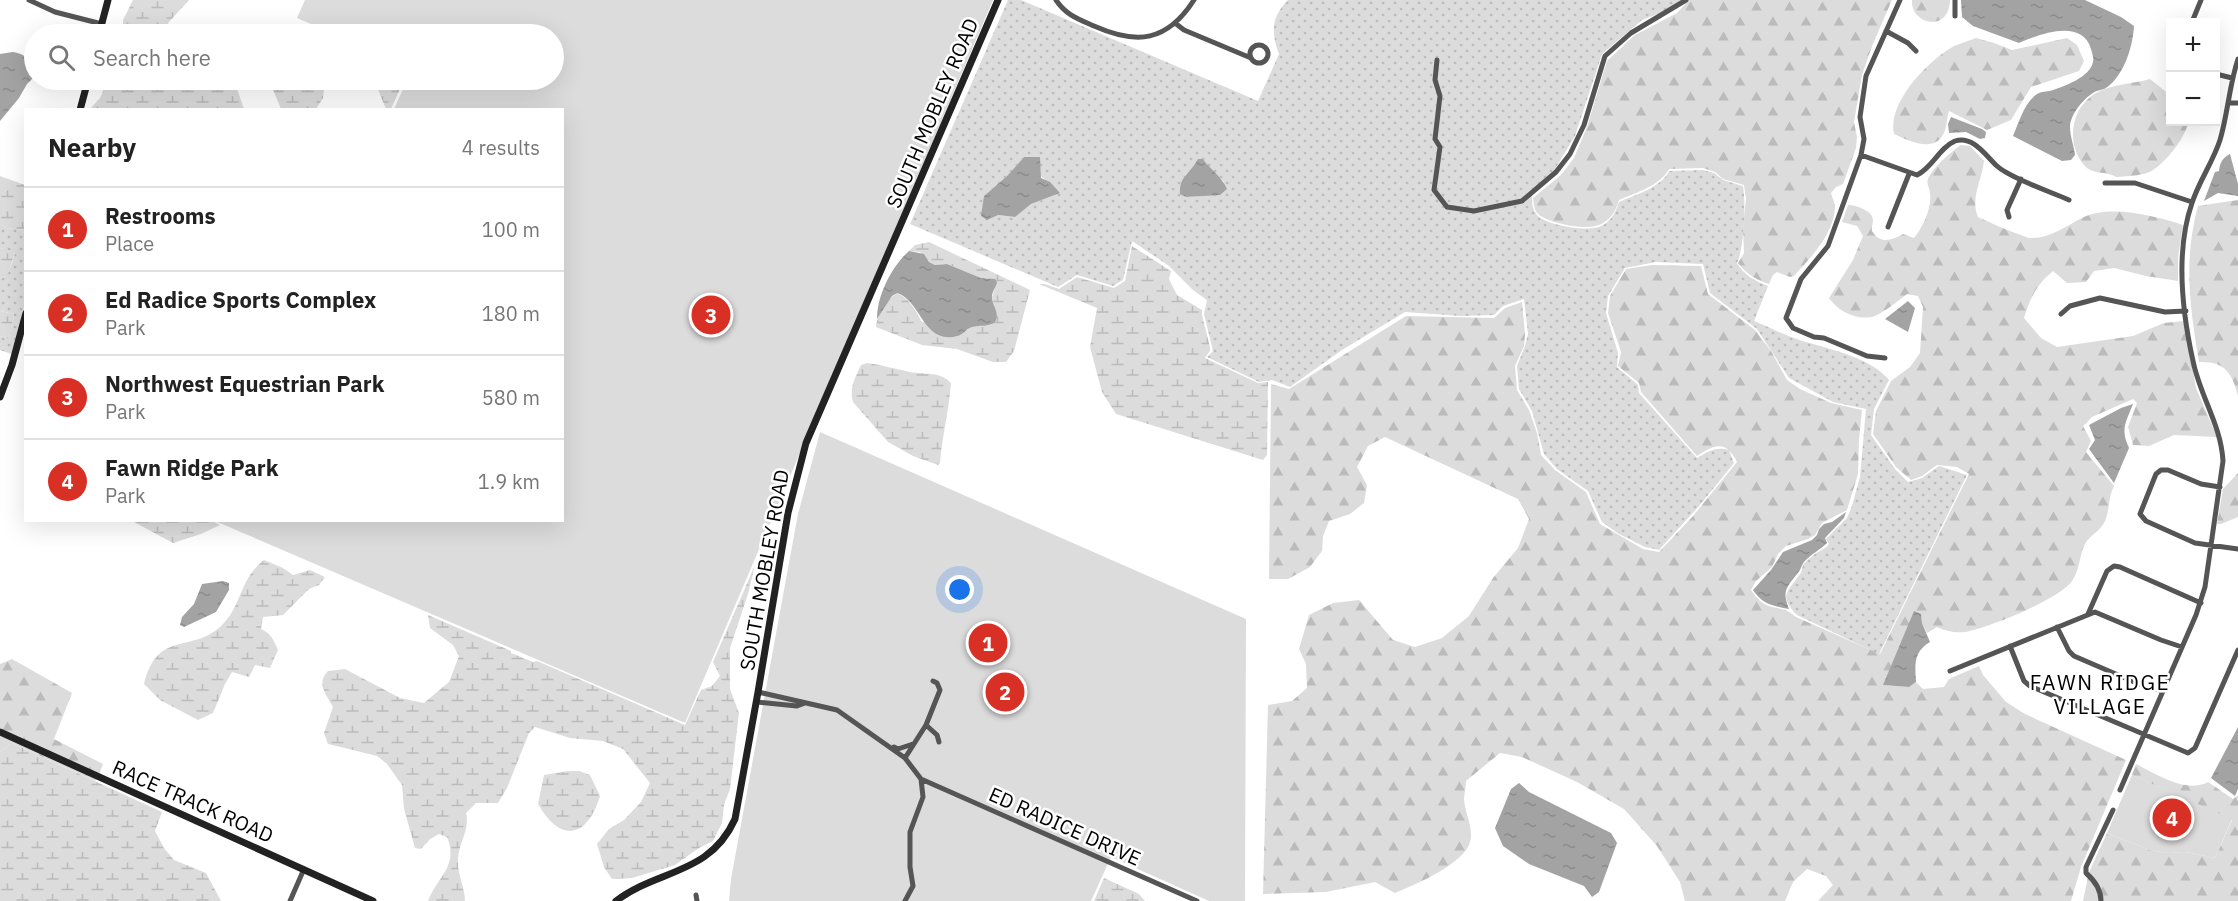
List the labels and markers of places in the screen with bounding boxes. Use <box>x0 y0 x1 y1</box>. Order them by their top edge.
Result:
pin: 3 <box>692 292 730 338</box>
pin: 1 <box>968 620 1008 666</box>
pin: 2 <box>986 670 1024 714</box>
pin: 4 <box>2152 796 2192 840</box>

